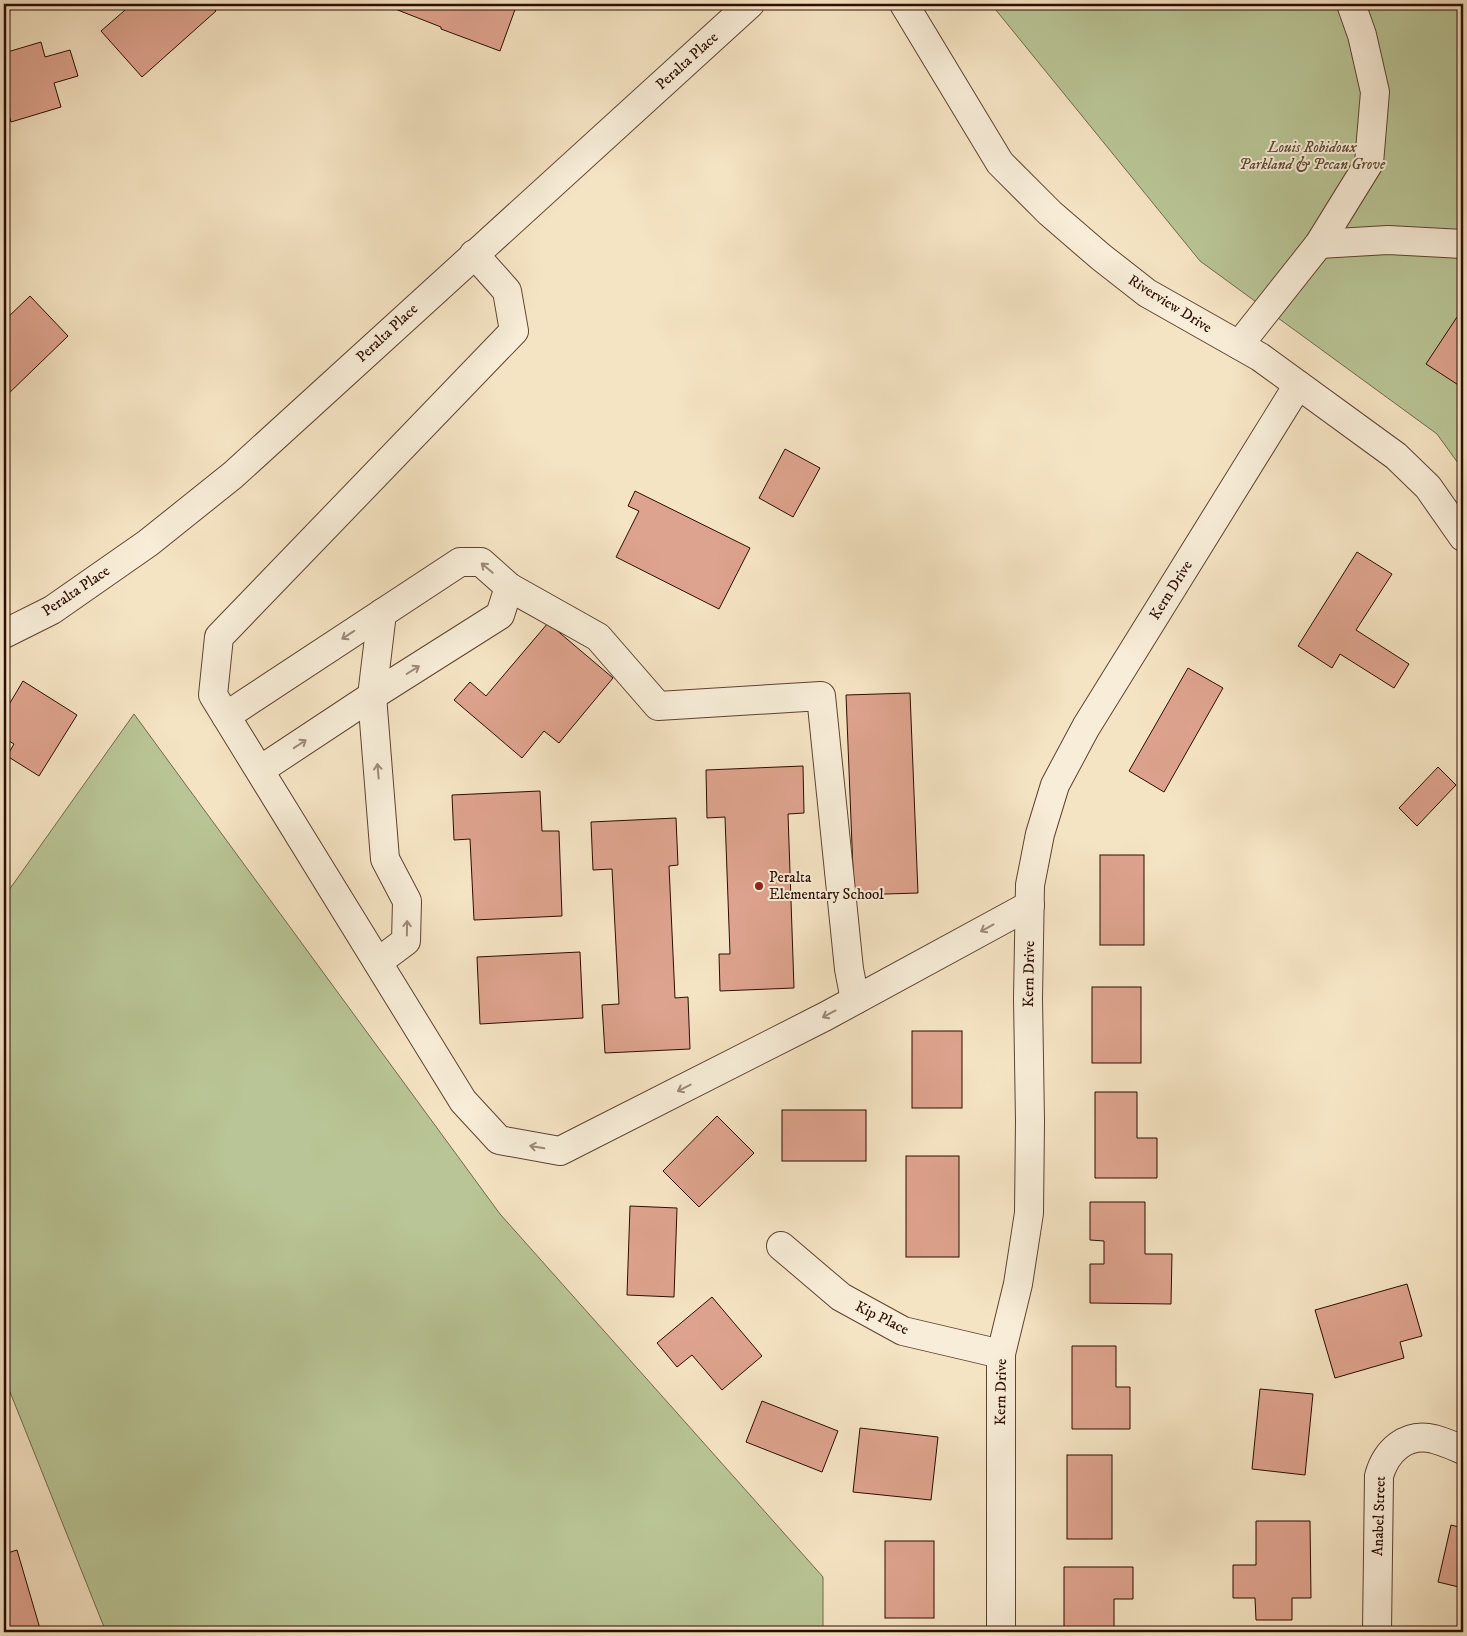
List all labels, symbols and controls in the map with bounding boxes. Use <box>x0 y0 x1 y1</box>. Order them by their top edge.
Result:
street label: Peralta Place <box>652 28 722 94</box>
park label: Louis Robidoux Parkland & Pecan Grove <box>1239 138 1386 174</box>
street label: Riverview Drive <box>1125 271 1215 337</box>
street label: Peralta Place <box>352 300 422 366</box>
street label: Kern Drive <box>1145 557 1197 623</box>
street label: Peralta Place <box>38 561 114 621</box>
one-way arrow <box>481 562 494 573</box>
one-way arrow <box>342 630 356 640</box>
one-way arrow <box>405 665 419 675</box>
one-way arrow <box>293 738 307 748</box>
one-way arrow <box>373 763 382 779</box>
place label: Peralta Elementary School <box>769 868 884 904</box>
marker: Peralta Elementary School <box>753 880 765 892</box>
one-way arrow <box>402 920 411 936</box>
one-way arrow <box>980 924 995 933</box>
street label: Kern Drive <box>1019 941 1039 1007</box>
one-way arrow <box>821 1009 836 1019</box>
one-way arrow <box>677 1084 692 1093</box>
one-way arrow <box>529 1141 545 1151</box>
street label: Kip Place <box>852 1297 912 1339</box>
street label: Kern Drive <box>991 1359 1011 1425</box>
street label: Anabel Street <box>1368 1475 1390 1556</box>

